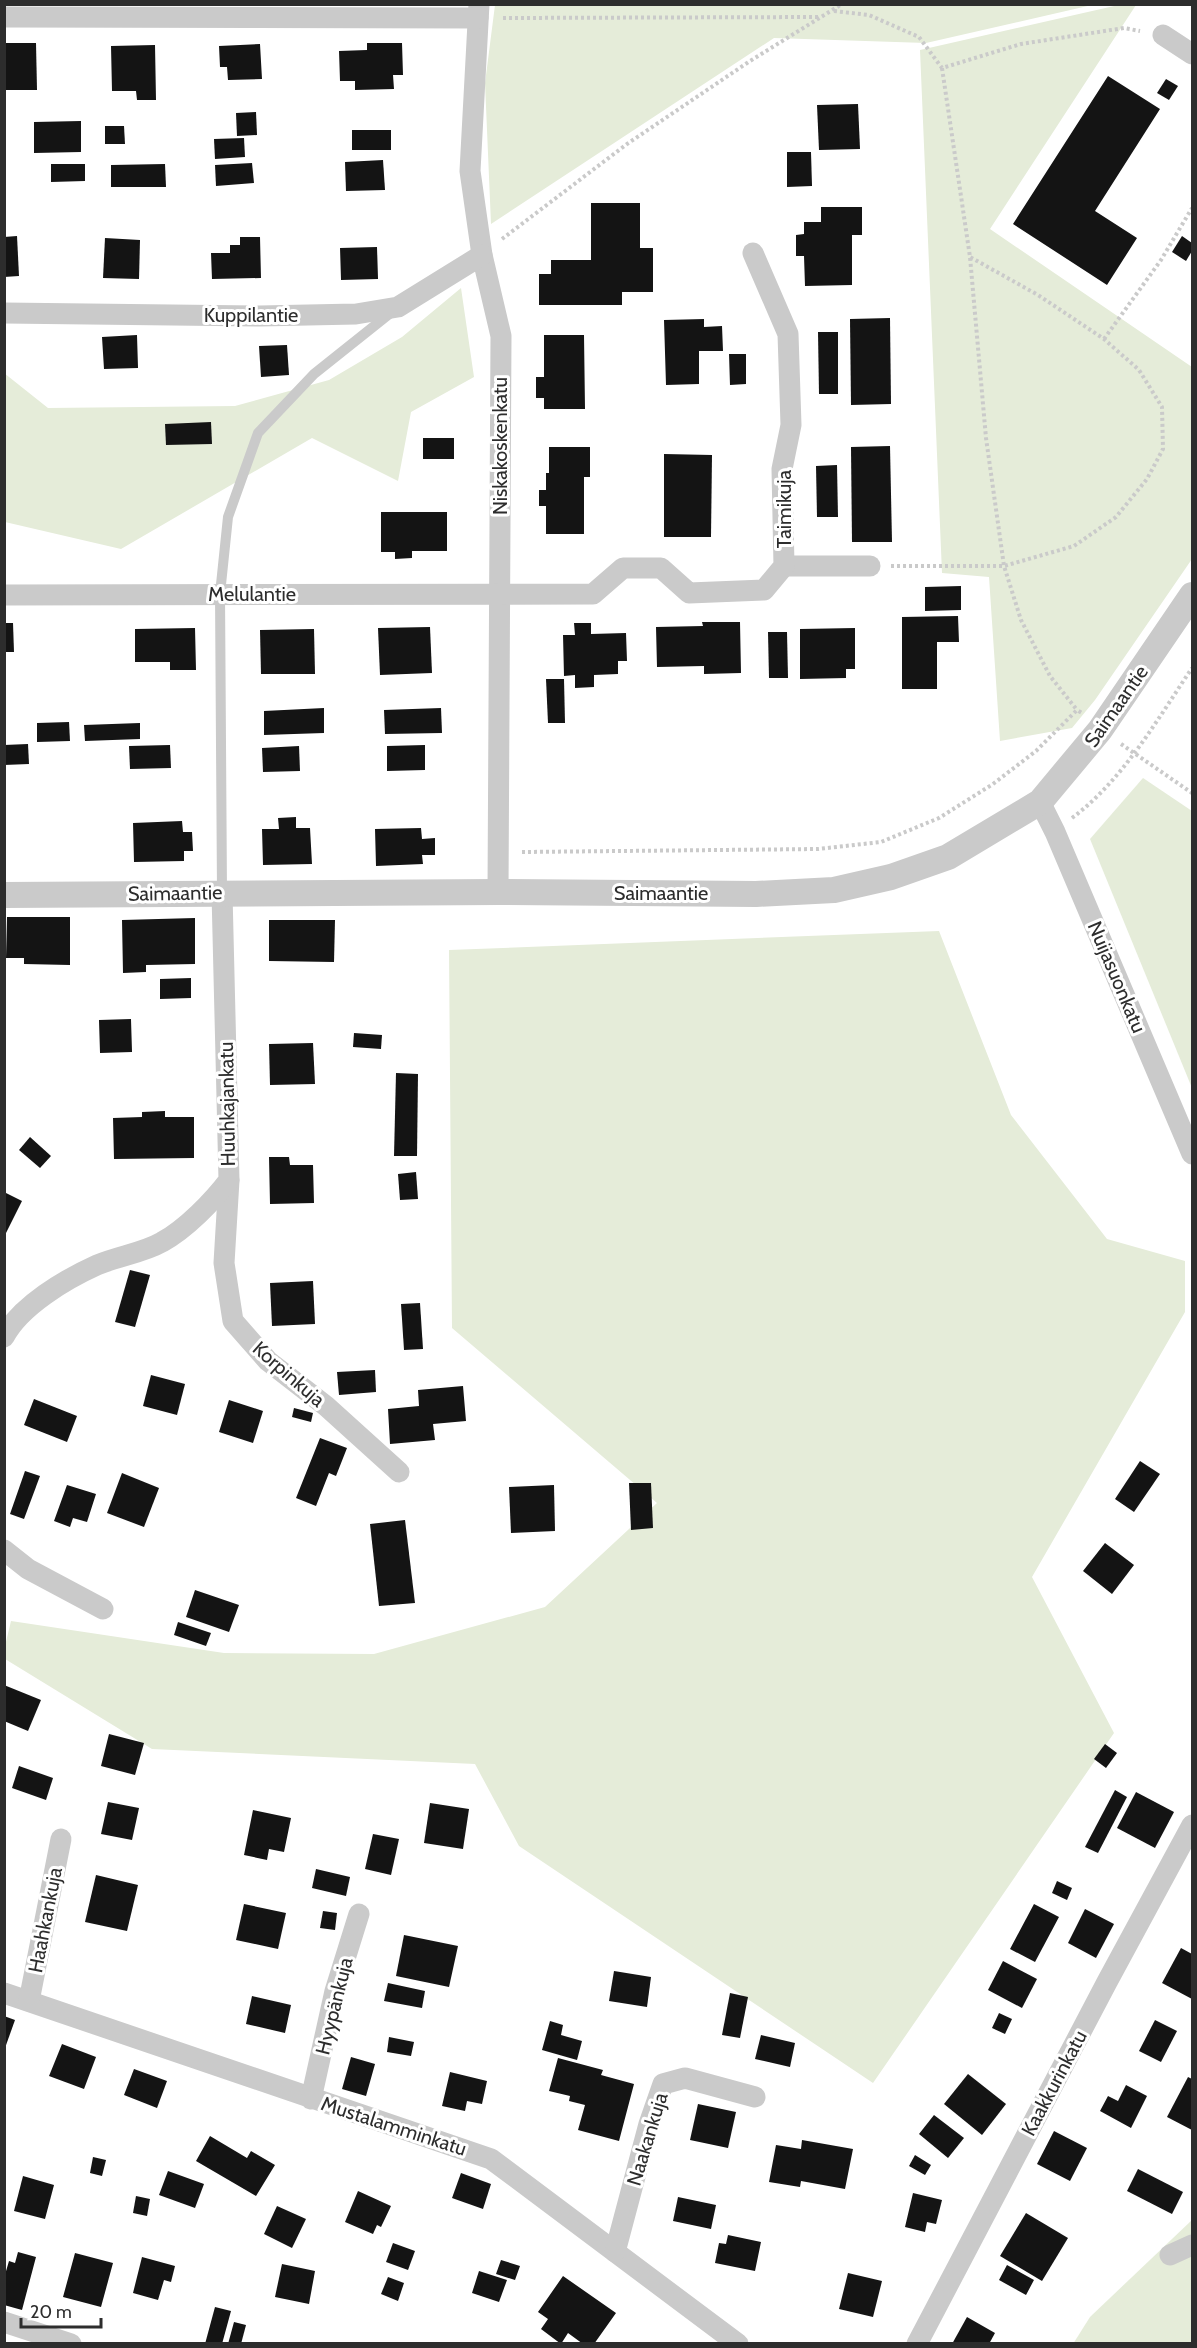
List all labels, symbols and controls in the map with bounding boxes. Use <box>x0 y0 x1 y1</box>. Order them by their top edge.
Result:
street label: Kuppilantie <box>204 303 298 327</box>
street label: Niskakoskenkatu <box>488 377 512 515</box>
street label: Taimikuja <box>772 469 796 548</box>
street label: Melulantie <box>208 582 296 606</box>
street label: Saimaantie <box>1079 660 1153 752</box>
street label: Saimaantie <box>128 880 222 906</box>
street label: Saimaantie <box>614 881 708 905</box>
street label: Nuijasuonkatu <box>1083 918 1151 1036</box>
street label: Huuhkajankatu <box>214 1041 240 1167</box>
street label: Korpinkuja <box>248 1336 330 1412</box>
street label: Haahkankuja <box>23 1865 67 1975</box>
street label: Hyypänkuja <box>310 1955 358 2057</box>
street label: Kaakkurinkatu <box>1016 2026 1092 2140</box>
street label: Naakankuja <box>621 2089 673 2188</box>
street label: Mustalamminkatu <box>318 2091 470 2161</box>
scale bar <box>21 2291 100 2329</box>
text: 20 m <box>30 2301 72 2323</box>

